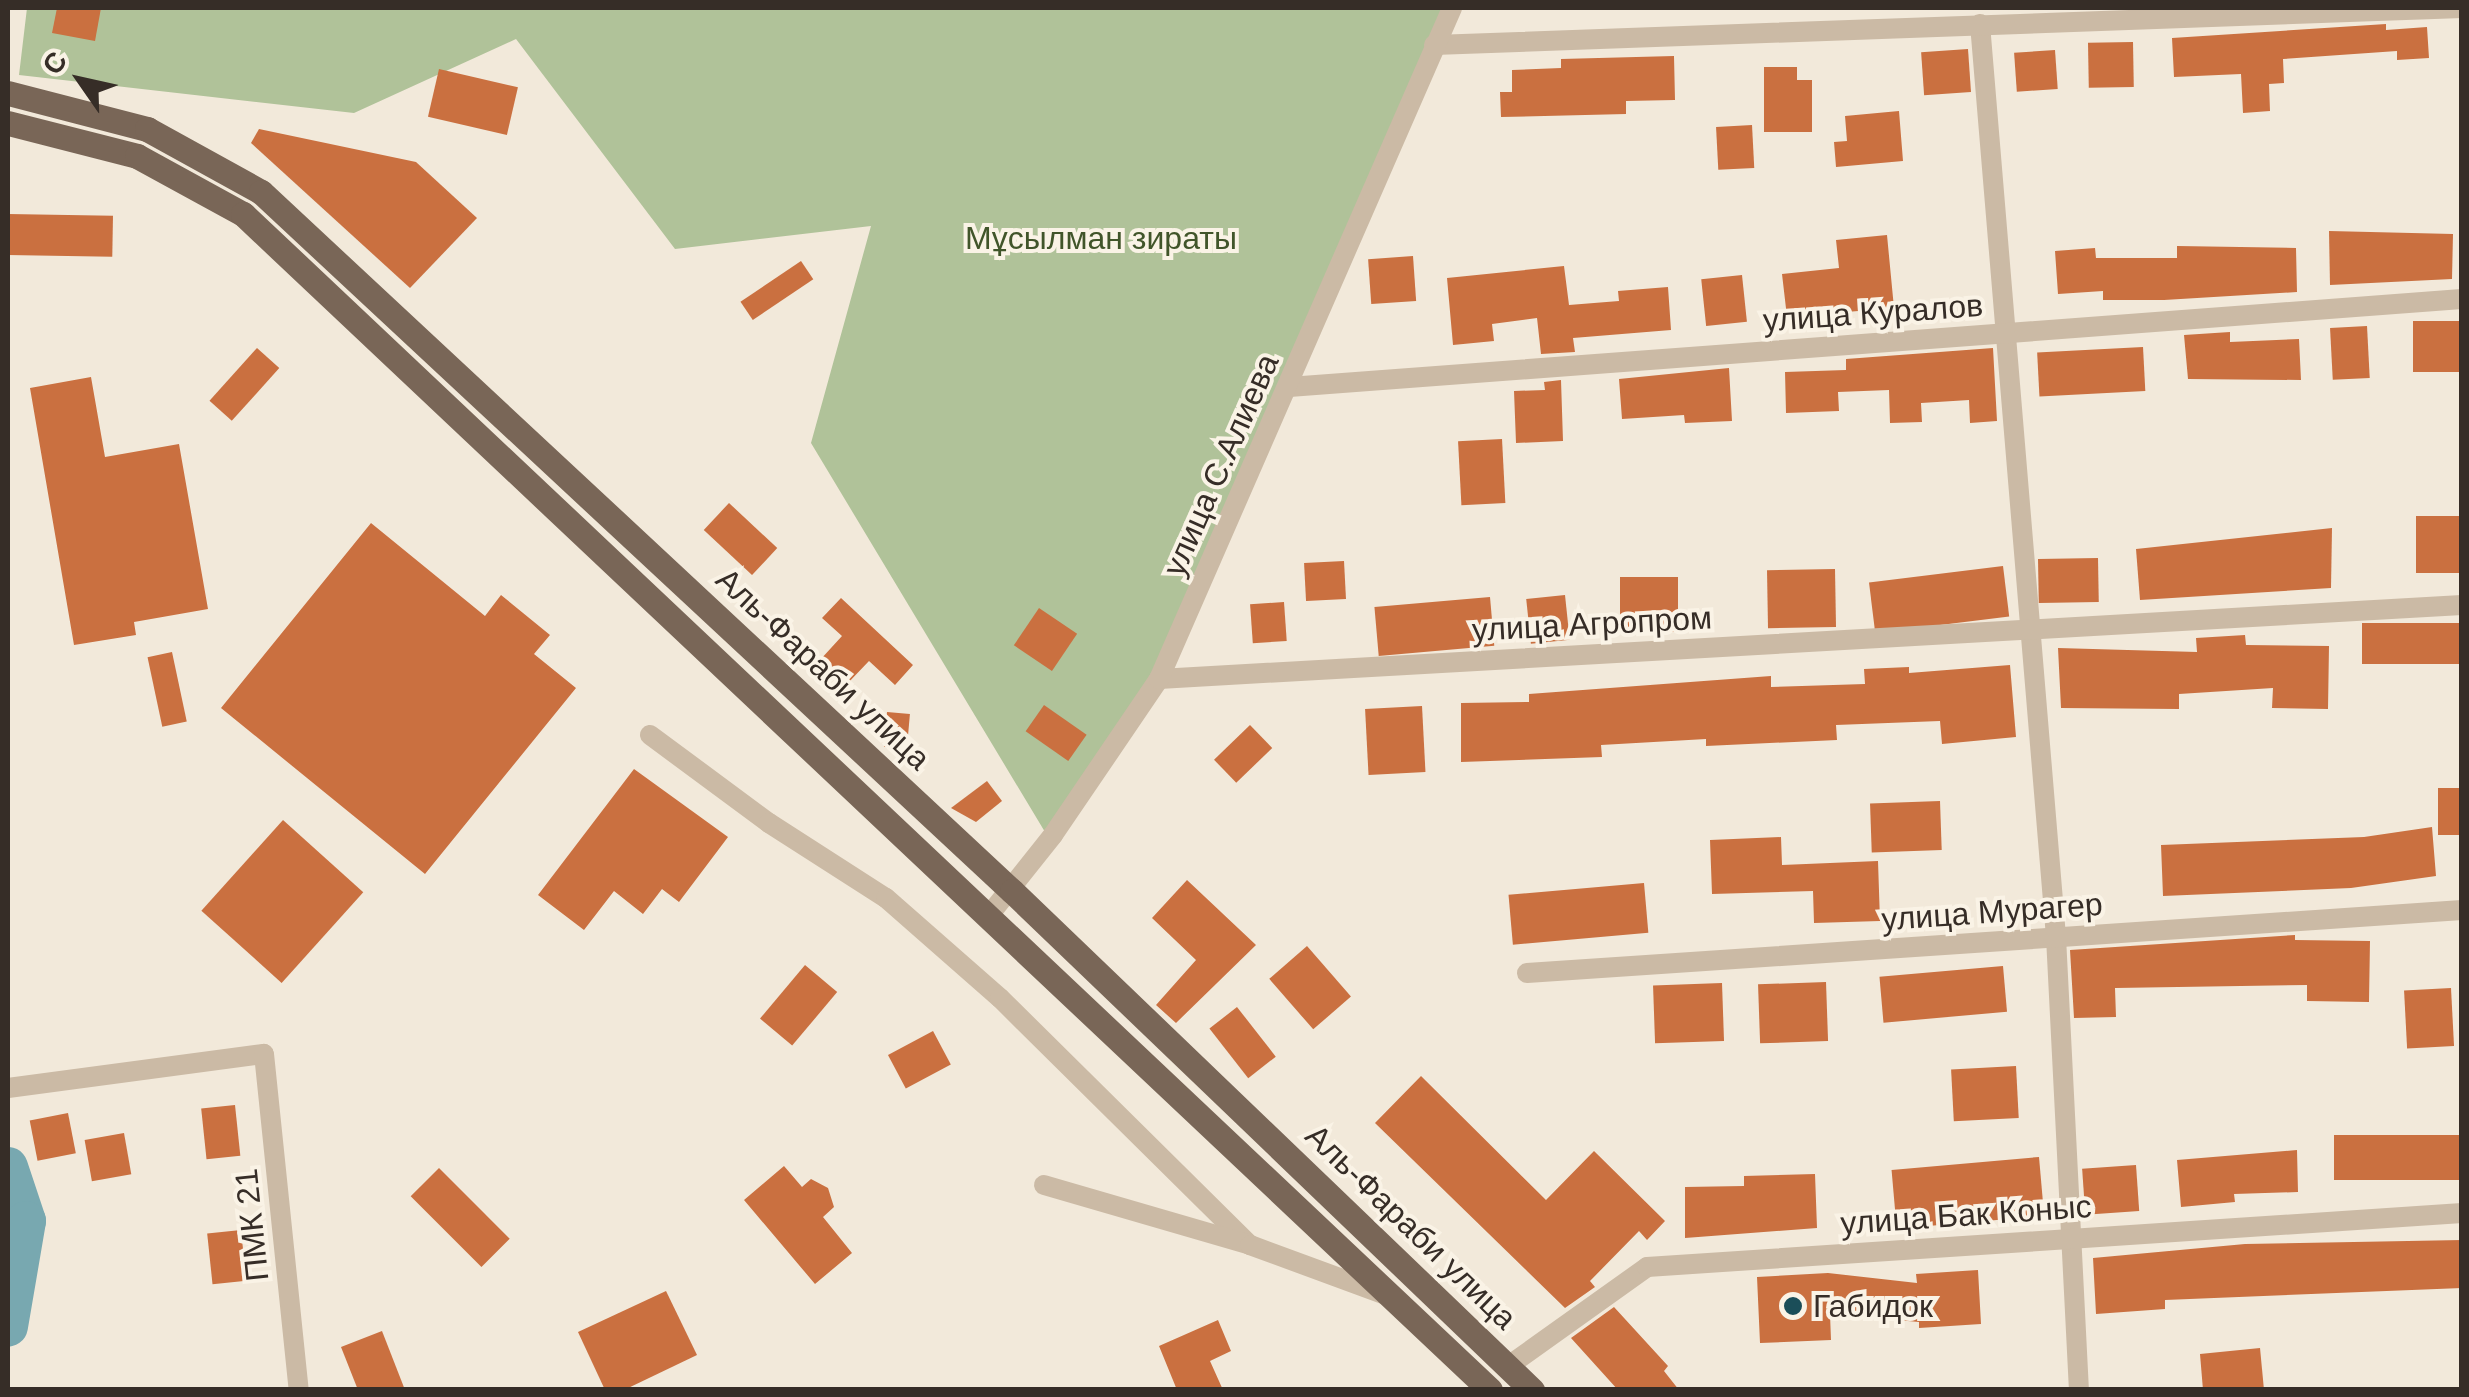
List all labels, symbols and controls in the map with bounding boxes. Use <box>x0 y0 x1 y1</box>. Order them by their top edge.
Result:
north arrow <box>30 30 130 130</box>
text: С <box>36 46 73 80</box>
park label: Мұсылман зираты <box>965 219 1237 257</box>
street label: улица Куралов <box>1762 286 1984 340</box>
street label: улица С.Алиева <box>1155 348 1287 582</box>
street label: Аль-Фараби улица <box>708 560 938 778</box>
street label: улица Агропром <box>1471 599 1713 649</box>
street label: улица Мурагер <box>1880 885 2104 939</box>
street label: Аль-Фараби улица <box>1298 1117 1524 1337</box>
street label: ПМК 21 <box>227 1167 277 1283</box>
street label: улица Бак Коныс <box>1839 1187 2093 1243</box>
place label: Габидок <box>1813 1287 1933 1325</box>
marker: Габидок <box>1782 1295 1804 1317</box>

